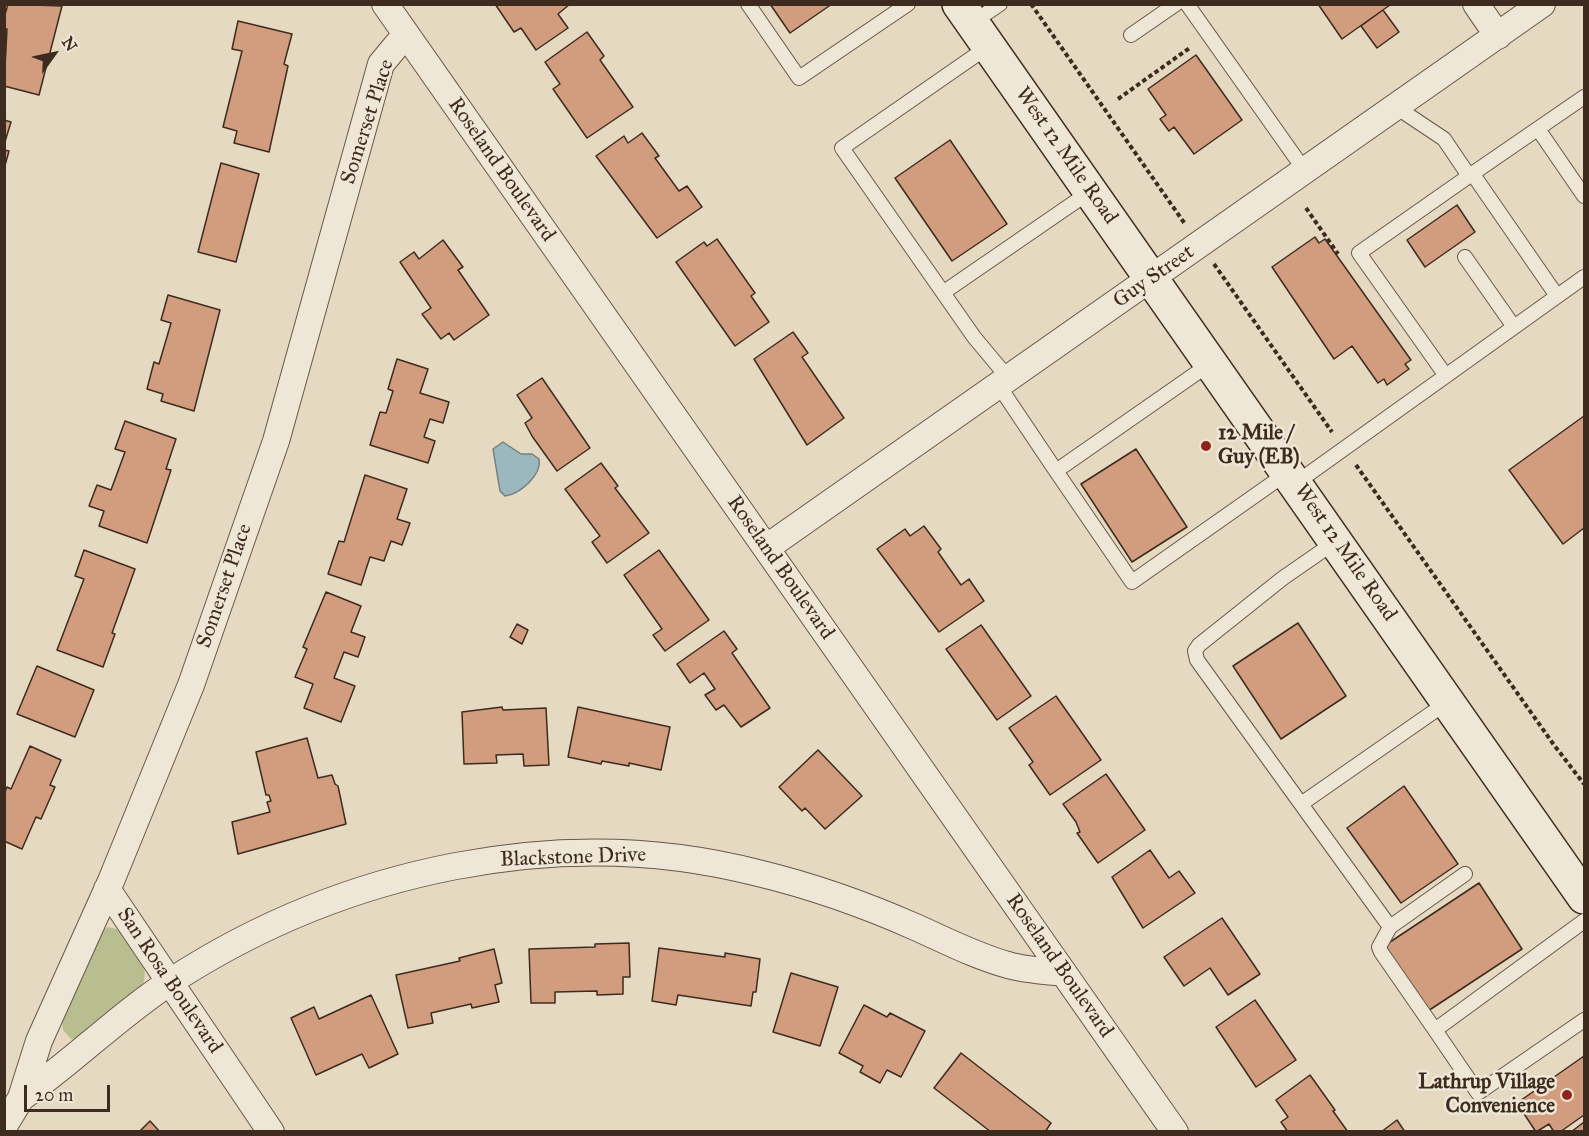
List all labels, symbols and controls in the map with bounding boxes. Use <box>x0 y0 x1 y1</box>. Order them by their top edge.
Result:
north arrow <box>24 24 84 84</box>
text: N <box>58 33 81 55</box>
street label: Somerset Place <box>336 57 400 187</box>
street label: West 12 Mile Road <box>1009 83 1123 229</box>
street label: Roseland Boulevard <box>442 93 560 247</box>
street label: Guy Street <box>1109 240 1199 314</box>
place label: 12 Mile / Guy (EB) <box>1218 421 1300 471</box>
marker: 12 Mile / Guy (EB) <box>1199 439 1213 453</box>
street label: West 12 Mile Road <box>1288 480 1402 626</box>
street label: Roseland Boulevard <box>721 491 839 645</box>
street label: Somerset Place <box>192 521 258 651</box>
street label: Blackstone Drive <box>500 843 646 873</box>
street label: Roseland Boulevard <box>1000 889 1118 1043</box>
street label: San Rosa Boulevard <box>111 903 227 1059</box>
place label: Lathrup Village Convenience <box>1418 1070 1555 1120</box>
scale bar <box>27 1073 112 1111</box>
text: 20 m <box>35 1084 73 1106</box>
marker: Lathrup Village Convenience <box>1560 1088 1574 1102</box>

